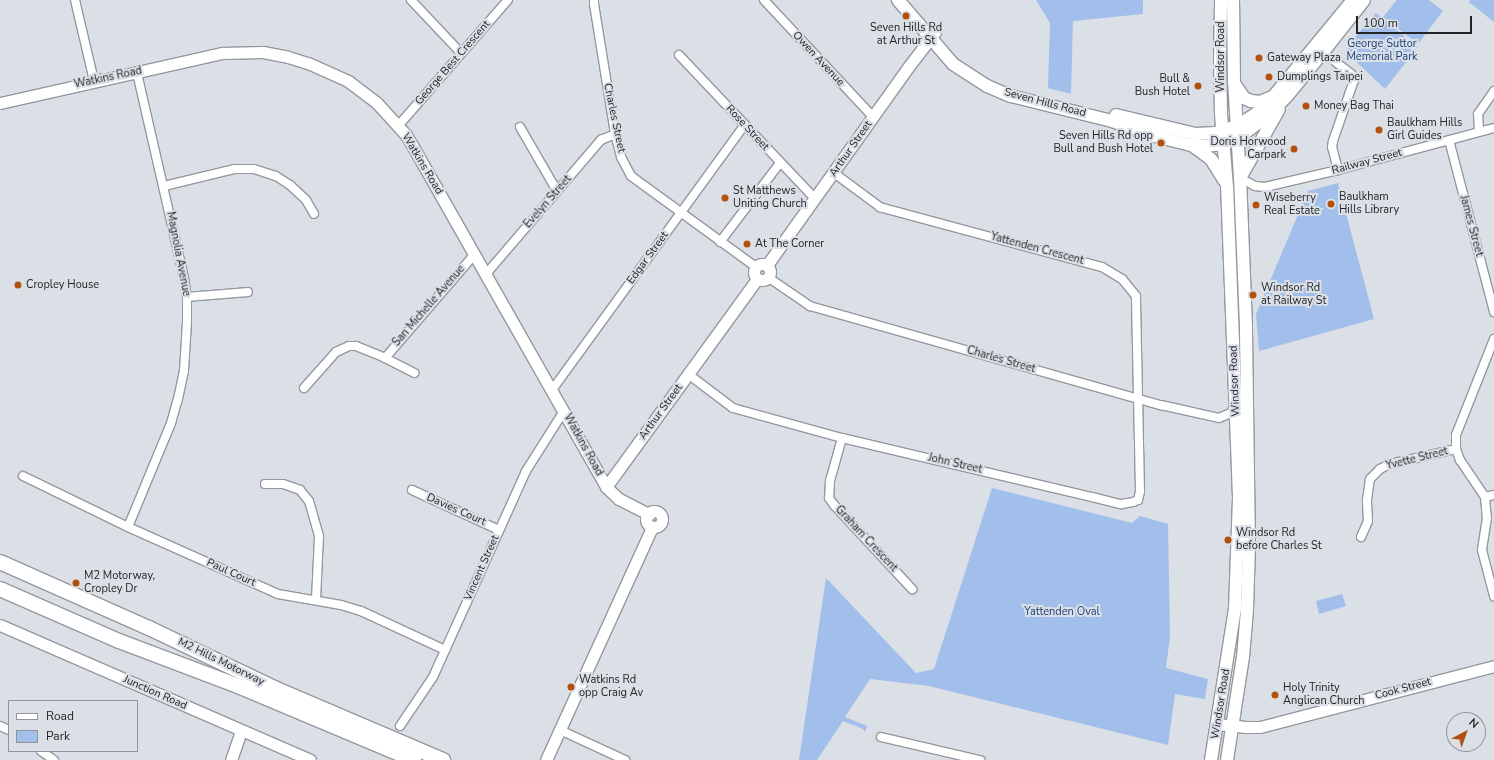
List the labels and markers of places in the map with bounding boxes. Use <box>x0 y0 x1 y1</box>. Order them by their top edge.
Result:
marker: Seven Hills Rd at Arthur St <box>901 11 911 21</box>
place label: Seven Hills Rd at Arthur St <box>870 22 942 48</box>
place label: Gateway Plaza <box>1267 51 1341 65</box>
marker: Gateway Plaza <box>1254 53 1264 63</box>
place label: Dumplings Taipei <box>1277 70 1363 84</box>
marker: Dumplings Taipei <box>1264 72 1274 82</box>
place label: Bull & Bush Hotel <box>1135 73 1190 99</box>
marker: Bull & Bush Hotel <box>1193 81 1203 91</box>
place label: Money Bag Thai <box>1314 99 1394 113</box>
marker: Money Bag Thai <box>1301 101 1311 111</box>
place label: Baulkham Hills Girl Guides <box>1387 117 1462 143</box>
marker: Baulkham Hills Girl Guides <box>1374 125 1384 135</box>
place label: Seven Hills Rd opp Bull and Bush Hotel <box>1053 130 1153 156</box>
place label: Doris Horwood Carpark <box>1211 136 1286 162</box>
marker: Seven Hills Rd opp Bull and Bush Hotel <box>1156 138 1166 148</box>
marker: Doris Horwood Carpark <box>1289 144 1299 154</box>
place label: St Matthews Uniting Church <box>733 185 807 211</box>
place label: Baulkham Hills Library <box>1339 191 1399 217</box>
place label: Wiseberry Real Estate <box>1264 192 1320 218</box>
marker: St Matthews Uniting Church <box>720 193 730 203</box>
marker: Baulkham Hills Library <box>1326 199 1336 209</box>
marker: Wiseberry Real Estate <box>1251 200 1261 210</box>
place label: At The Corner <box>755 237 824 251</box>
marker: At The Corner <box>742 239 752 249</box>
place label: Cropley House <box>26 278 99 292</box>
marker: Cropley House <box>13 280 23 290</box>
place label: Windsor Rd at Railway St <box>1261 282 1326 308</box>
marker: Windsor Rd at Railway St <box>1248 290 1258 300</box>
place label: Windsor Rd before Charles St <box>1236 527 1322 553</box>
marker: Windsor Rd before Charles St <box>1223 535 1233 545</box>
place label: M2 Motorway, Cropley Dr <box>84 570 155 596</box>
marker: M2 Motorway, Cropley Dr <box>71 578 81 588</box>
place label: Watkins Rd opp Craig Av <box>579 674 643 700</box>
marker: Watkins Rd opp Craig Av <box>566 682 576 692</box>
place label: Holy Trinity Anglican Church <box>1283 682 1365 708</box>
marker: Holy Trinity Anglican Church <box>1270 690 1280 700</box>

